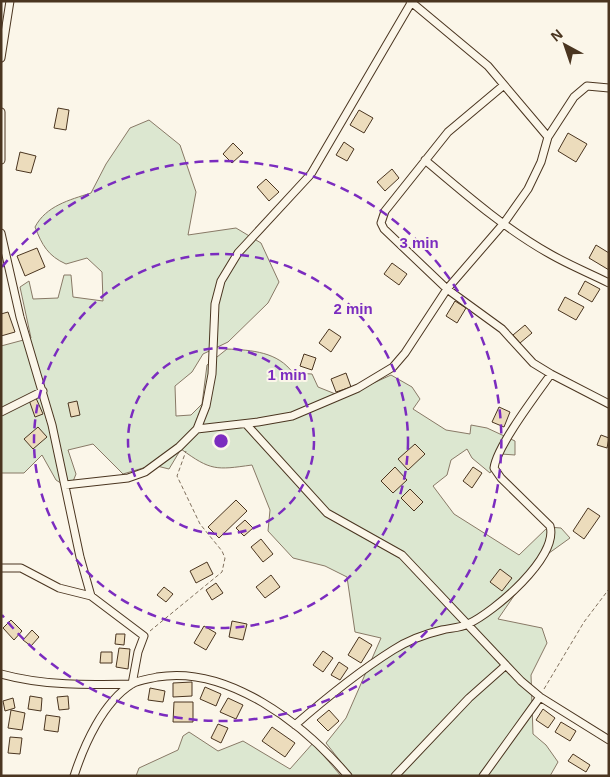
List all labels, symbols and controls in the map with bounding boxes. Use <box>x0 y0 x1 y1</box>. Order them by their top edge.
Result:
north arrow <box>540 20 590 70</box>
text: N <box>548 26 566 44</box>
text: 3 min <box>399 234 439 251</box>
text: 2 min <box>333 300 373 317</box>
text: 1 min <box>267 366 307 383</box>
centre of rings <box>212 432 230 450</box>

